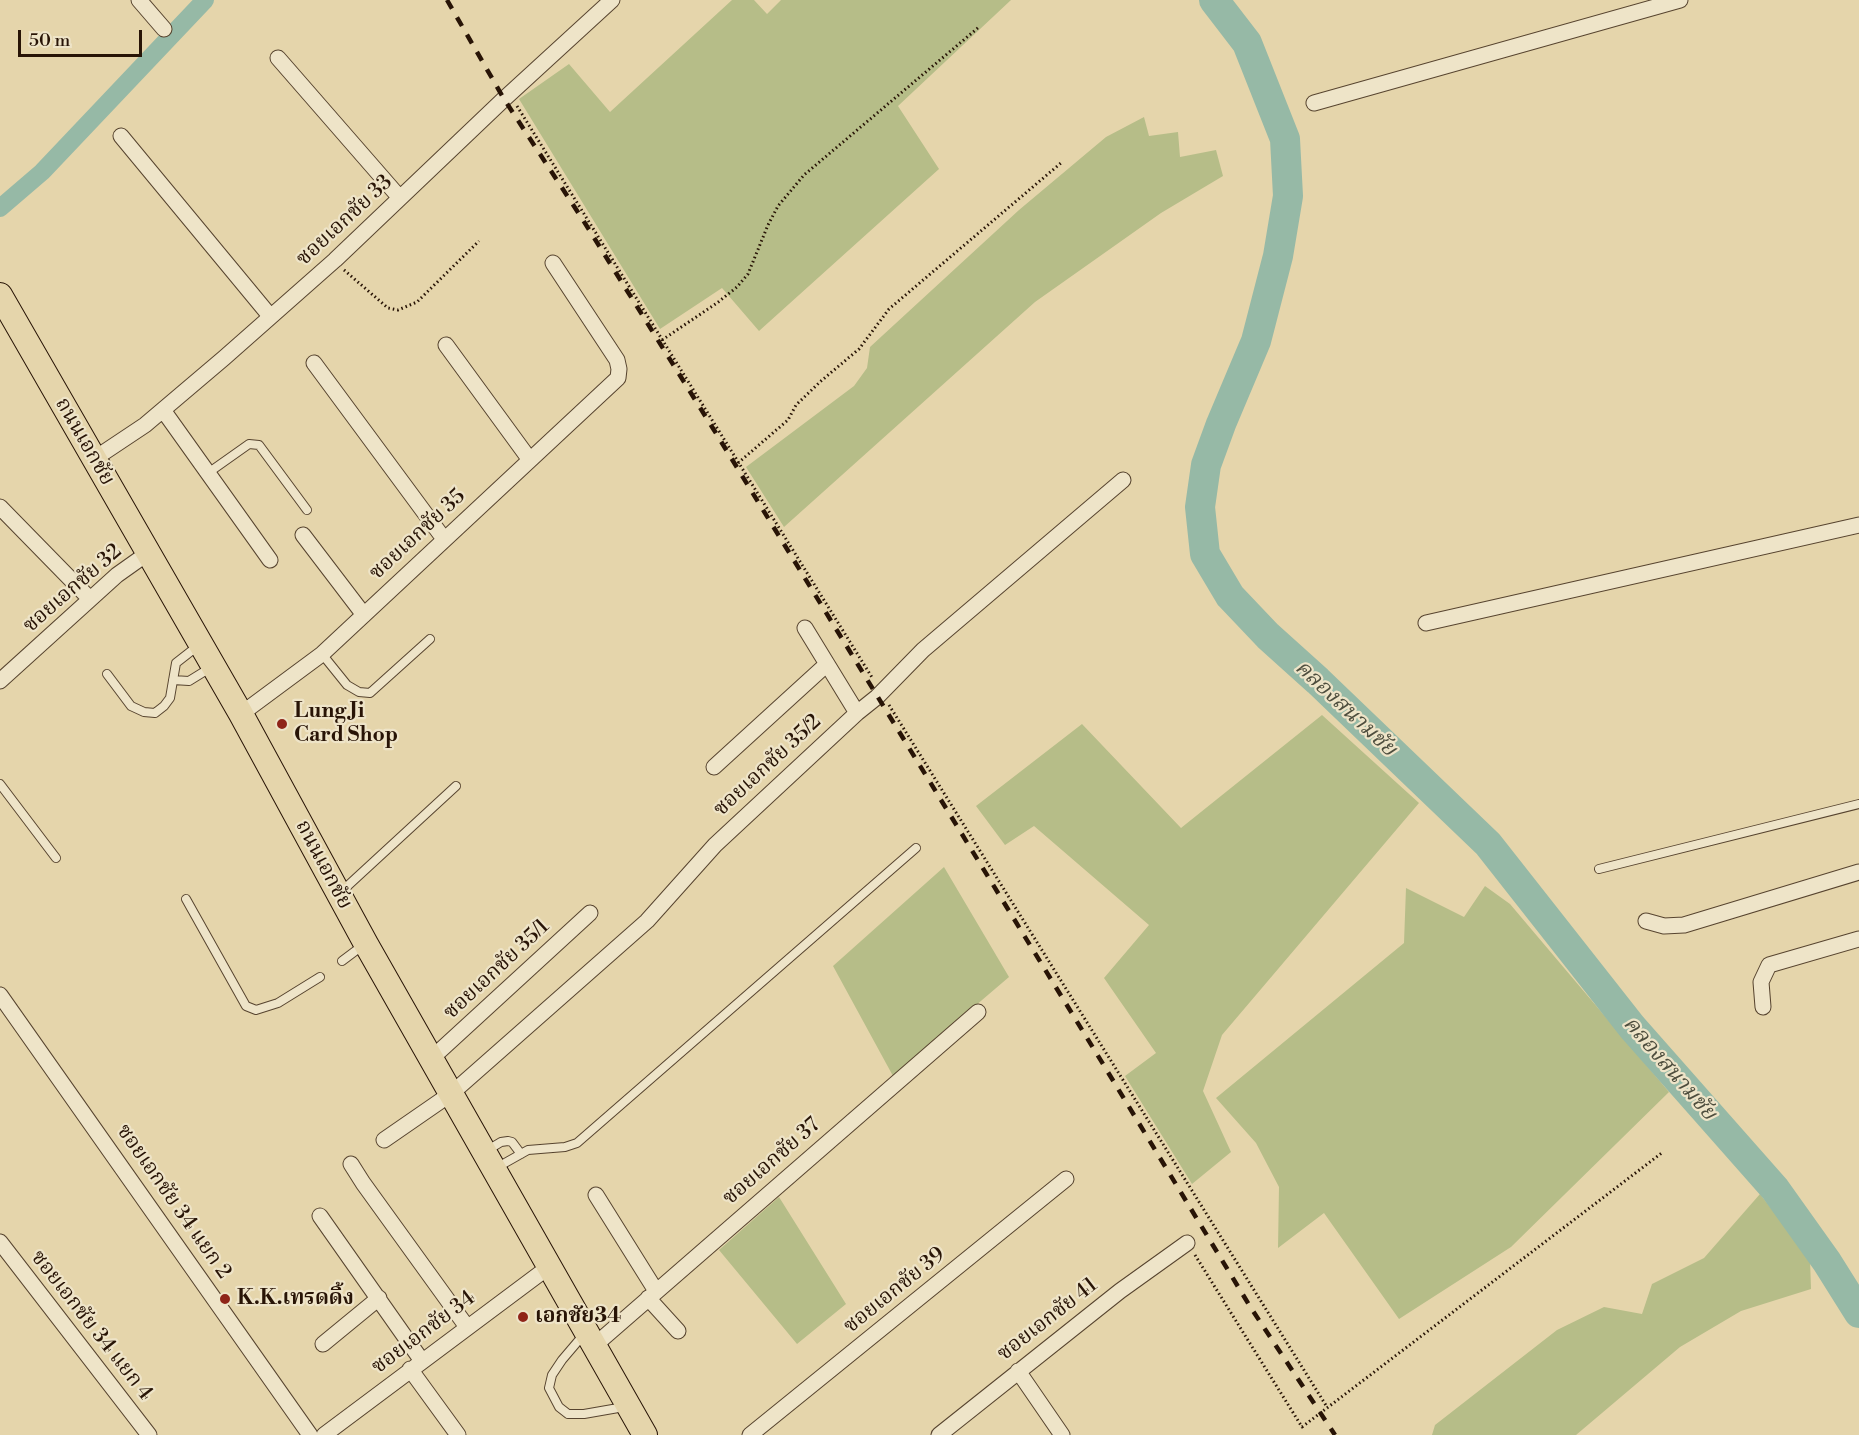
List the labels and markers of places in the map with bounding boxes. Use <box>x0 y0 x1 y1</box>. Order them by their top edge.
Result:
place label: Lung Ji Card Shop <box>294 699 398 749</box>
marker: Lung Ji Card Shop <box>275 717 289 731</box>
place label: K.K.เทรดดิ้ง <box>237 1286 354 1312</box>
marker: K.K.เทรดดิ้ง <box>218 1292 232 1306</box>
place label: เอกชัย34 <box>535 1304 621 1330</box>
marker: เอกชัย34 <box>516 1310 530 1324</box>

